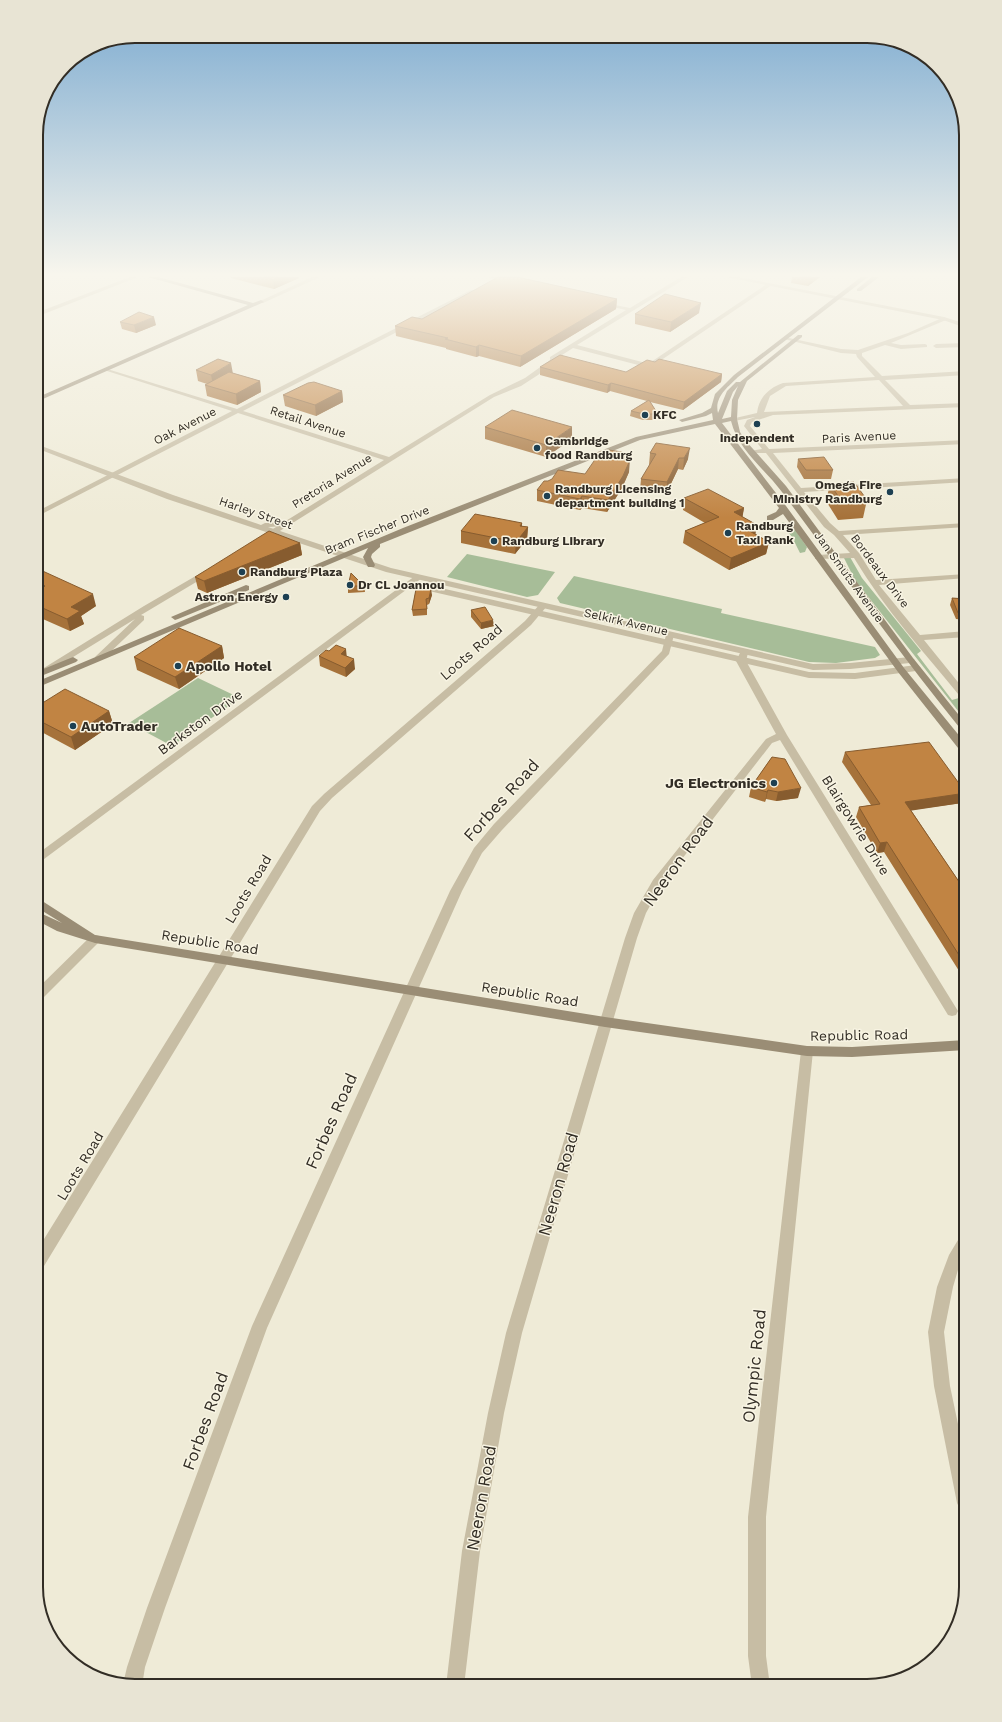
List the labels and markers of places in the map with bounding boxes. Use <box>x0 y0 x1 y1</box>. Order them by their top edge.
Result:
place label: KFC <box>653 408 677 422</box>
marker: KFC <box>640 410 650 420</box>
marker: Independent <box>752 419 762 429</box>
place label: Independent <box>720 431 795 445</box>
place label: Cambridge food Randburg <box>545 434 632 462</box>
marker: Cambridge food Randburg <box>532 443 542 453</box>
place label: Omega Fire Ministry Randburg <box>773 478 882 506</box>
place label: Randburg Licensing department building 1 <box>555 482 685 510</box>
marker: Omega Fire Ministry Randburg <box>885 487 895 497</box>
marker: Randburg Licensing department building 1 <box>542 491 552 501</box>
place label: Randburg Taxi Rank <box>736 519 794 547</box>
marker: Randburg Taxi Rank <box>723 528 733 538</box>
place label: Randburg Library <box>502 534 605 548</box>
marker: Randburg Library <box>489 536 499 546</box>
place label: Randburg Plaza <box>250 565 342 579</box>
marker: Randburg Plaza <box>237 567 247 577</box>
place label: Dr CL Joannou <box>358 578 444 592</box>
marker: Dr CL Joannou <box>345 580 355 590</box>
place label: Astron Energy <box>195 590 278 604</box>
marker: Astron Energy <box>281 592 291 602</box>
place label: Apollo Hotel <box>186 658 272 674</box>
marker: Apollo Hotel <box>173 661 183 671</box>
place label: AutoTrader <box>81 718 157 734</box>
marker: AutoTrader <box>68 721 78 731</box>
place label: JG Electronics <box>665 775 767 791</box>
marker: JG Electronics <box>769 778 779 788</box>

